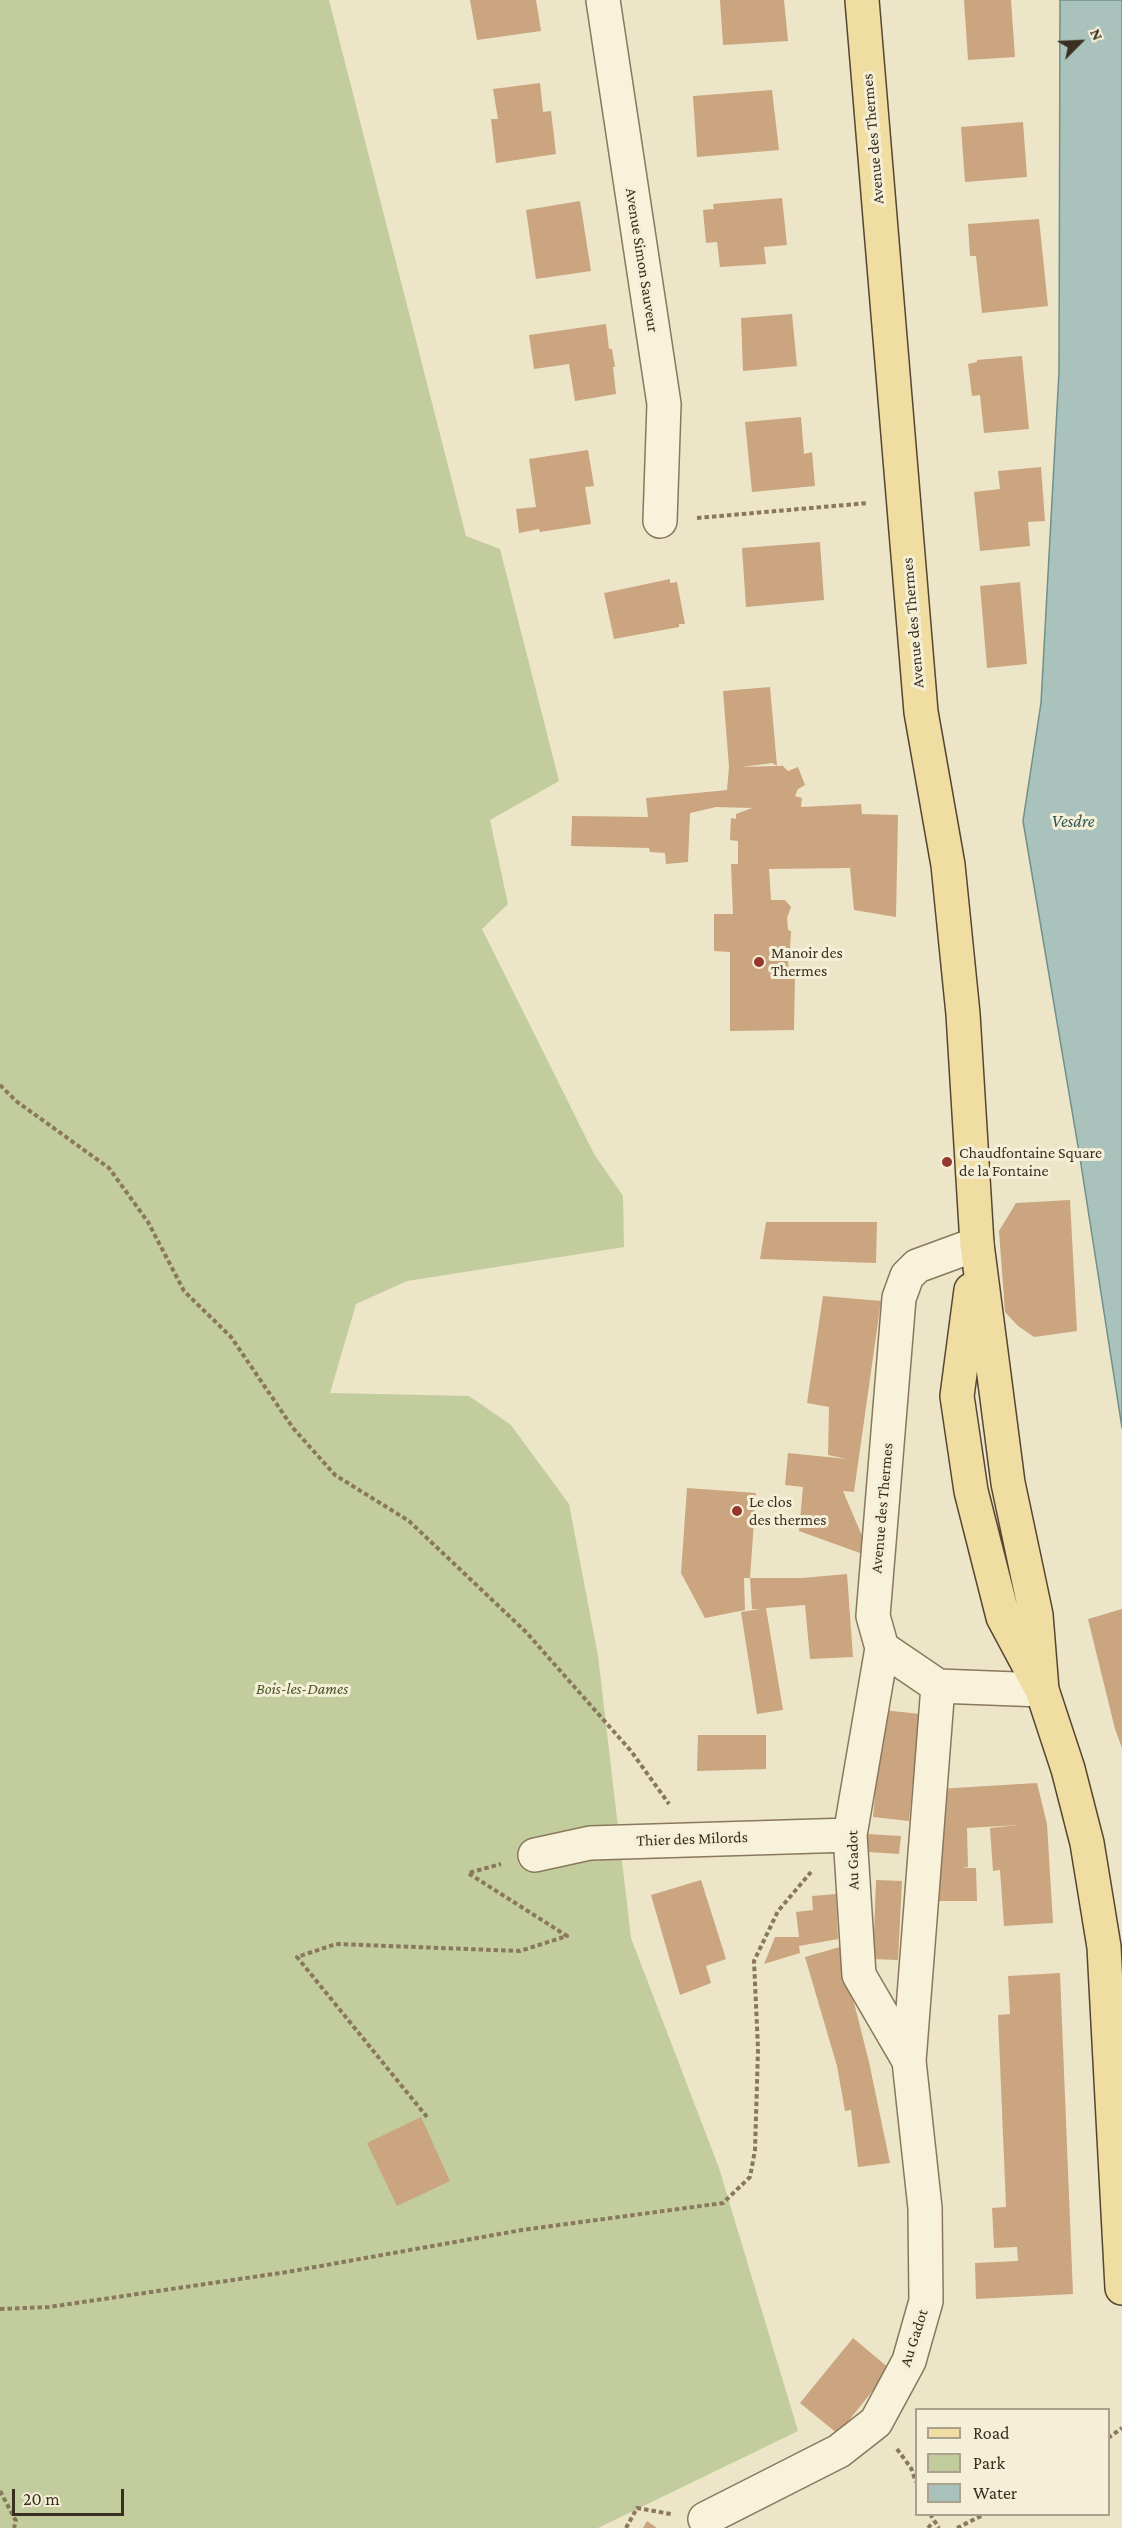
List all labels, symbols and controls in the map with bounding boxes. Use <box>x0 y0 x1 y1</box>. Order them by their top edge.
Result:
north arrow <box>1050 12 1110 72</box>
text: N <box>1087 26 1107 43</box>
street label: Avenue des Thermes <box>858 73 888 205</box>
street label: Avenue Simon Sauveur <box>621 186 663 334</box>
street label: Avenue des Thermes <box>898 557 928 689</box>
water label: Vesdre <box>1051 810 1095 832</box>
place label: Manoir des Thermes <box>771 943 843 981</box>
marker: Manoir des Thermes <box>752 955 766 969</box>
place label: Chaudfontaine Square de la Fontaine <box>959 1143 1102 1181</box>
marker: Chaudfontaine Square de la Fontaine <box>940 1155 954 1169</box>
street label: Avenue des Thermes <box>867 1442 897 1574</box>
place label: Le clos des thermes <box>749 1492 827 1530</box>
marker: Le clos des thermes <box>730 1504 744 1518</box>
park label: Bois-les-Dames <box>256 1679 348 1699</box>
street label: Thier des Milords <box>636 1827 748 1851</box>
street label: Au Gadot <box>843 1830 863 1890</box>
street label: Au Gadot <box>896 2307 932 2369</box>
legend <box>915 2408 1110 2516</box>
text: Road <box>973 2423 1010 2443</box>
text: Park <box>973 2453 1005 2473</box>
scale bar <box>15 2477 128 2515</box>
text: Water <box>973 2483 1017 2503</box>
text: 20 m <box>23 2489 60 2509</box>

